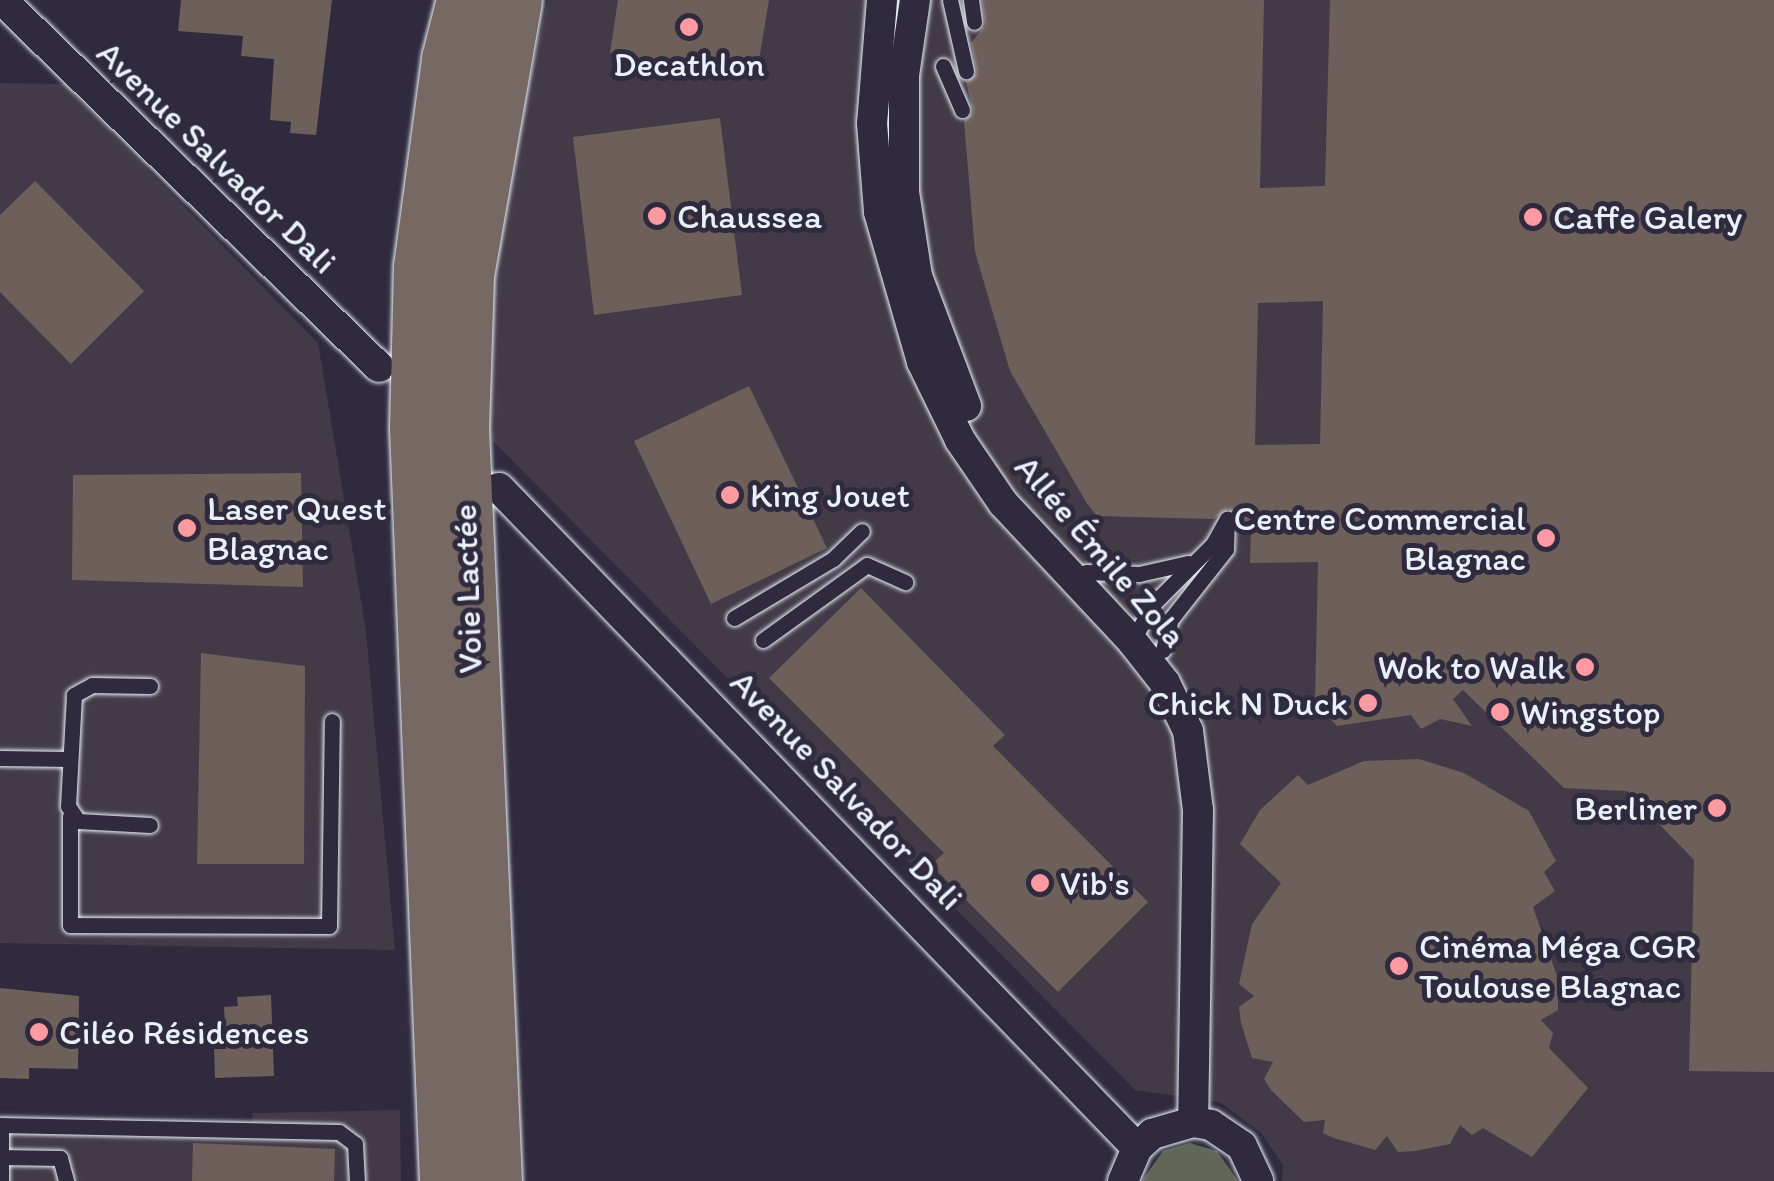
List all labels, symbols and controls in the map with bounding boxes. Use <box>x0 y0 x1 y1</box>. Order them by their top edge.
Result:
marker: Decathlon <box>678 16 700 38</box>
street label: Avenue Salvador Dali <box>88 32 346 282</box>
place label: Decathlon <box>613 43 765 85</box>
place label: Chaussea <box>677 195 822 237</box>
place label: Caffe Galery <box>1553 196 1742 238</box>
marker: Chaussea <box>646 205 668 227</box>
marker: Caffe Galery <box>1522 206 1544 228</box>
street label: Allée Émile Zola <box>1006 446 1196 656</box>
place label: King Jouet <box>750 474 910 516</box>
marker: King Jouet <box>719 484 741 506</box>
place label: Laser Quest Blagnac <box>207 487 386 569</box>
place label: Centre Commercial Blagnac <box>1234 497 1526 579</box>
street label: Voie Lactée <box>443 504 491 674</box>
marker: Laser Quest Blagnac <box>176 517 198 539</box>
marker: Centre Commercial Blagnac <box>1535 527 1557 549</box>
place label: Wok to Walk <box>1379 646 1565 688</box>
marker: Wok to Walk <box>1574 656 1596 678</box>
street label: Avenue Salvador Dali <box>722 661 972 919</box>
place label: Chick N Duck <box>1148 682 1348 724</box>
place label: Wingstop <box>1520 691 1660 733</box>
marker: Chick N Duck <box>1357 692 1379 714</box>
marker: Wingstop <box>1489 701 1511 723</box>
place label: Berliner <box>1574 787 1697 829</box>
marker: Berliner <box>1706 797 1728 819</box>
place label: Vib's <box>1060 862 1130 904</box>
marker: Vib's <box>1029 872 1051 894</box>
place label: Cinéma Méga CGR Toulouse Blagnac <box>1419 925 1697 1007</box>
marker: Cinéma Méga CGR Toulouse Blagnac <box>1388 955 1410 977</box>
place label: Ciléo Résidences <box>59 1011 309 1053</box>
marker: Ciléo Résidences <box>28 1021 50 1043</box>

